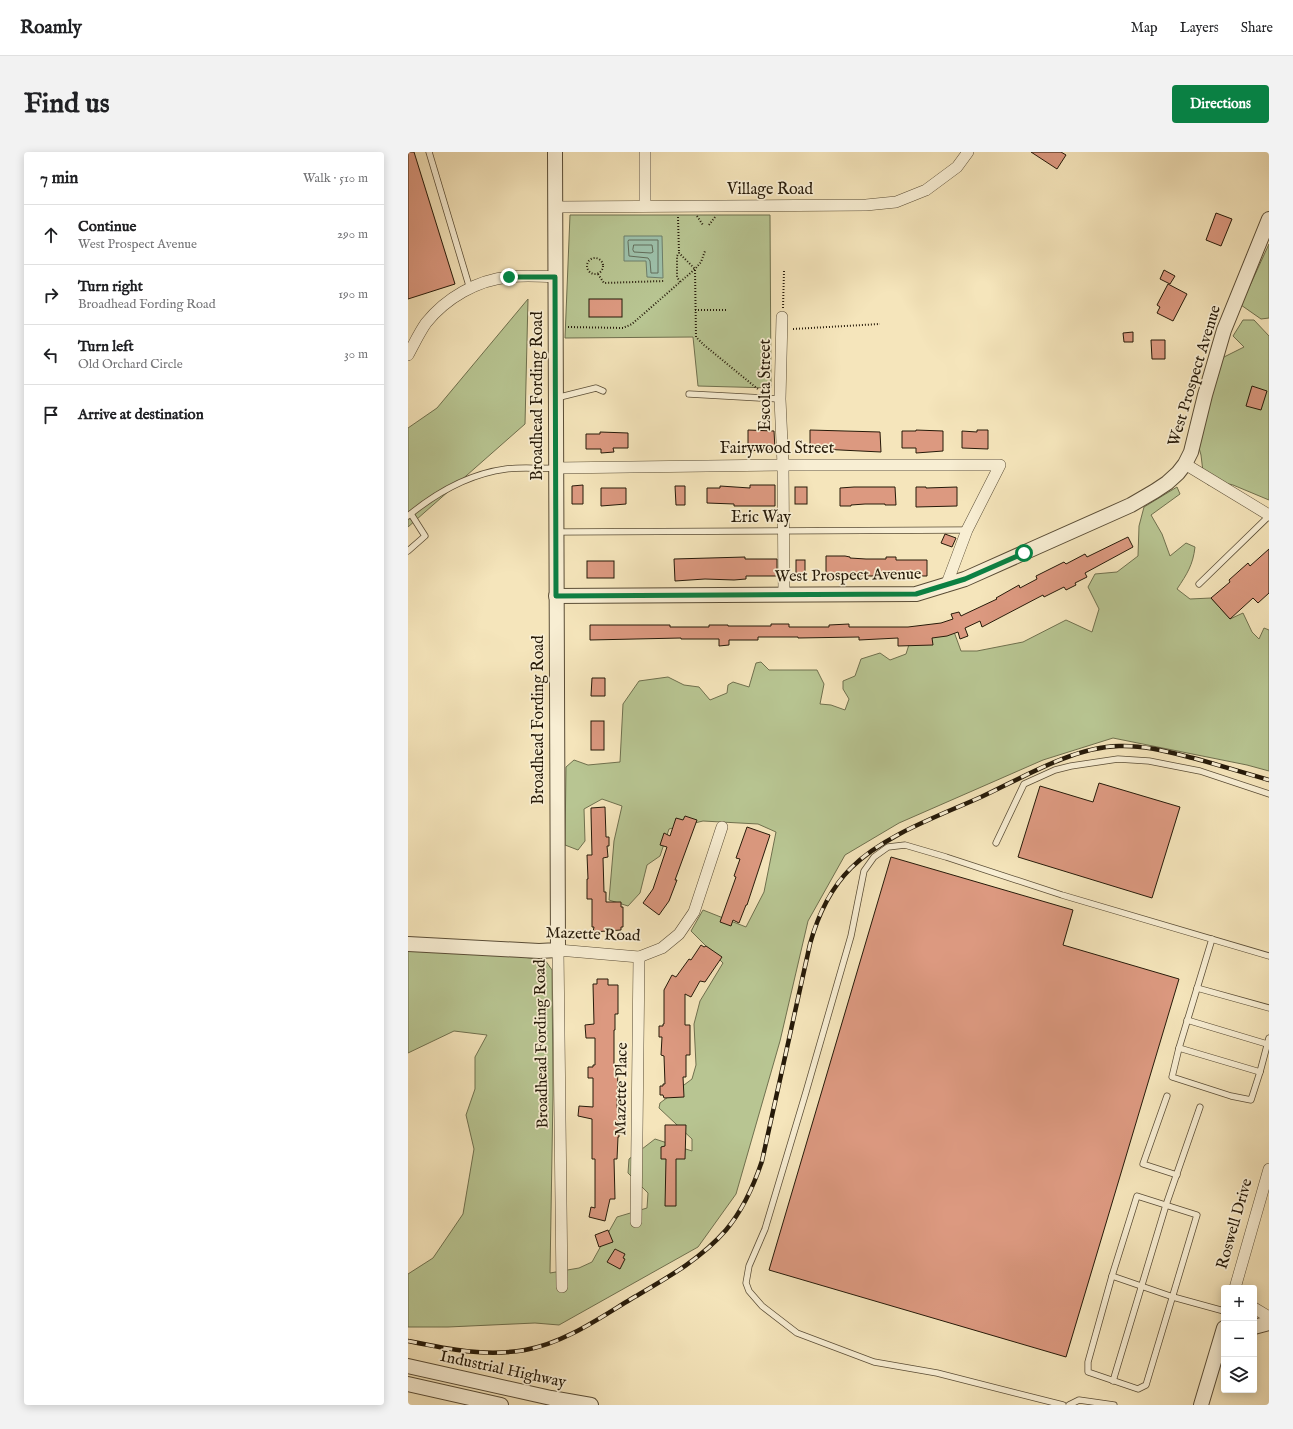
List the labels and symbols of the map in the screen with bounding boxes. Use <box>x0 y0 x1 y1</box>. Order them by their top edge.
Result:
street label: Village Road <box>726 180 814 200</box>
route end <box>500 268 518 286</box>
street label: West Prospect Avenue <box>1164 303 1226 449</box>
street label: Broadhead Fording Road <box>528 311 548 481</box>
street label: Escolta Street <box>756 338 776 431</box>
street label: Fairywood Street <box>720 439 835 459</box>
street label: Eric Way <box>731 508 791 528</box>
route start <box>1015 544 1033 562</box>
street label: West Prospect Avenue <box>775 565 921 587</box>
street label: Broadhead Fording Road <box>529 635 549 805</box>
street label: Mazette Road <box>545 923 641 947</box>
street label: Broadhead Fording Road <box>531 959 553 1129</box>
street label: Mazette Place <box>611 1042 633 1136</box>
street label: Roswell Drive <box>1212 1176 1258 1272</box>
street label: Industrial Highway <box>438 1347 568 1393</box>

